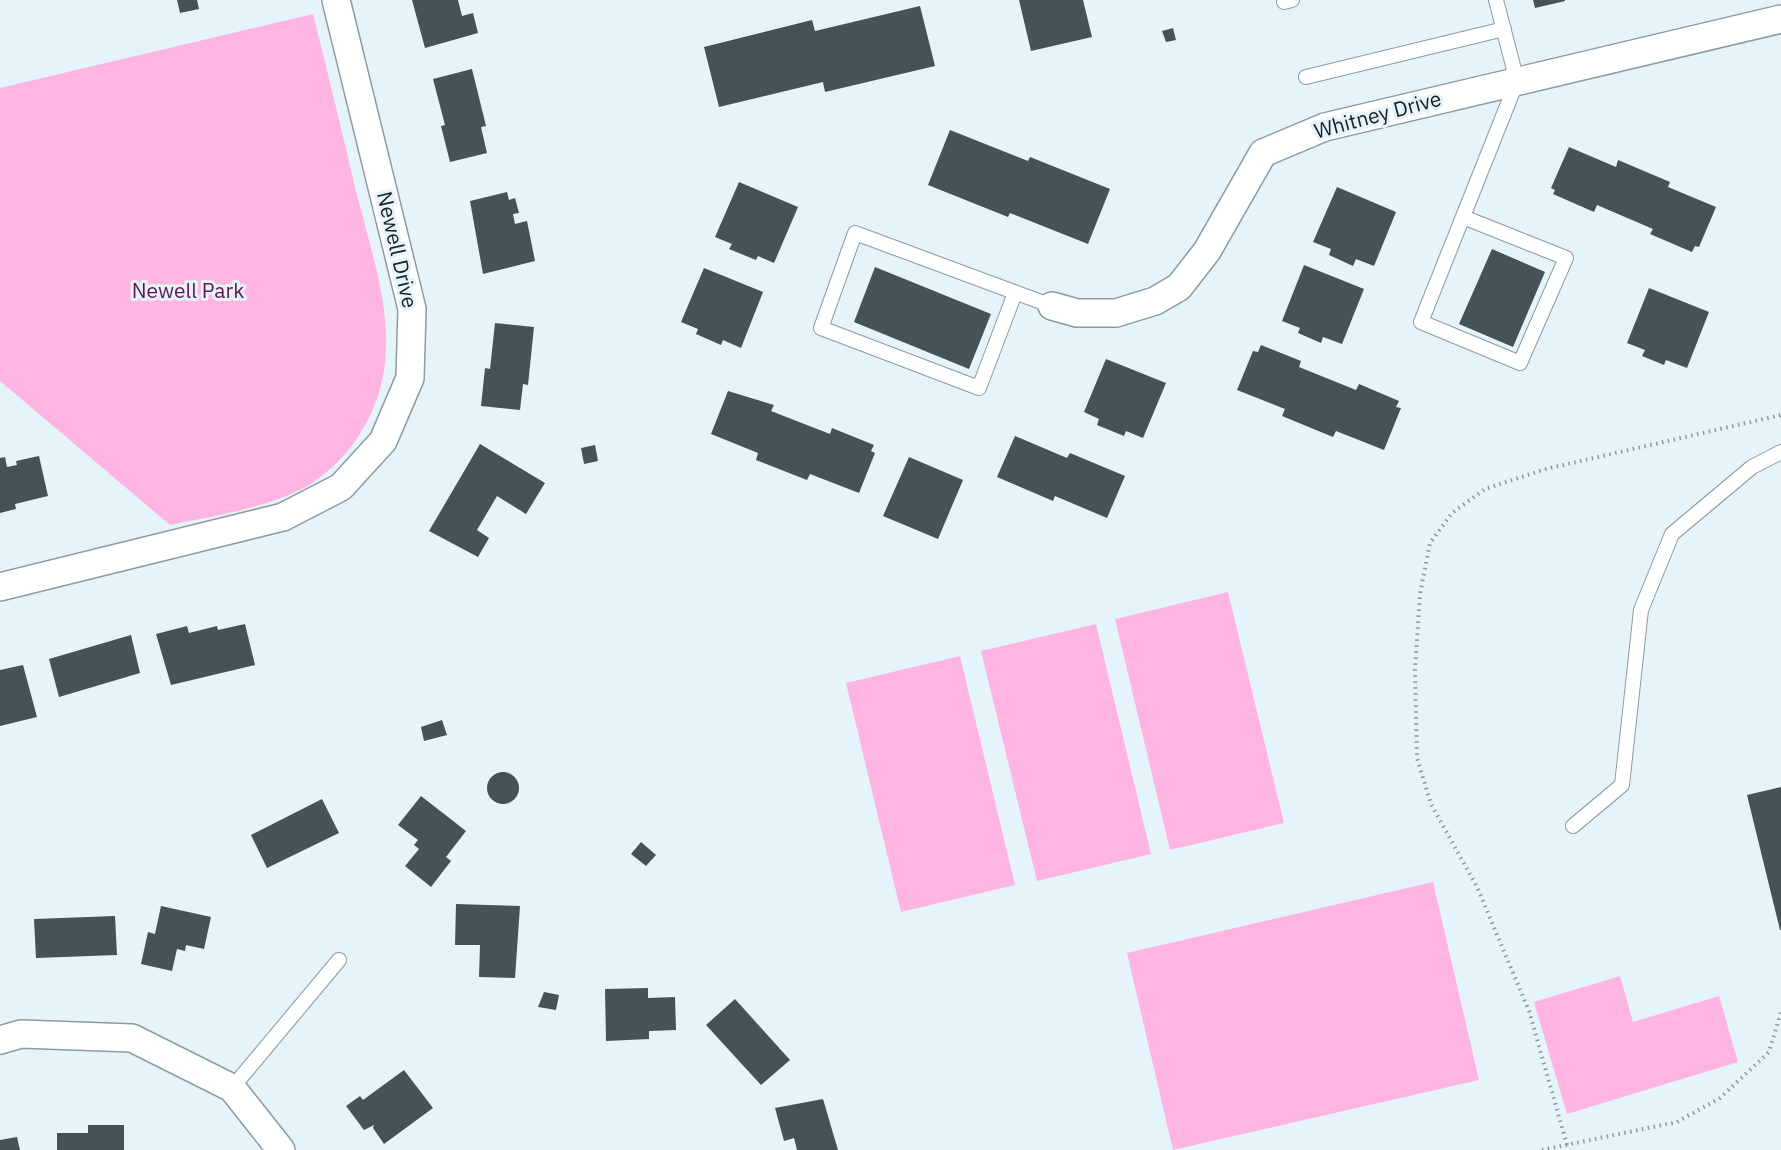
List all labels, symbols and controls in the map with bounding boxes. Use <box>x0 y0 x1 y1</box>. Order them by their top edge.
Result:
street label: Whitney Drive <box>1312 87 1444 145</box>
street label: Newell Drive <box>370 189 422 311</box>
park label: Newell Park <box>132 279 244 305</box>

